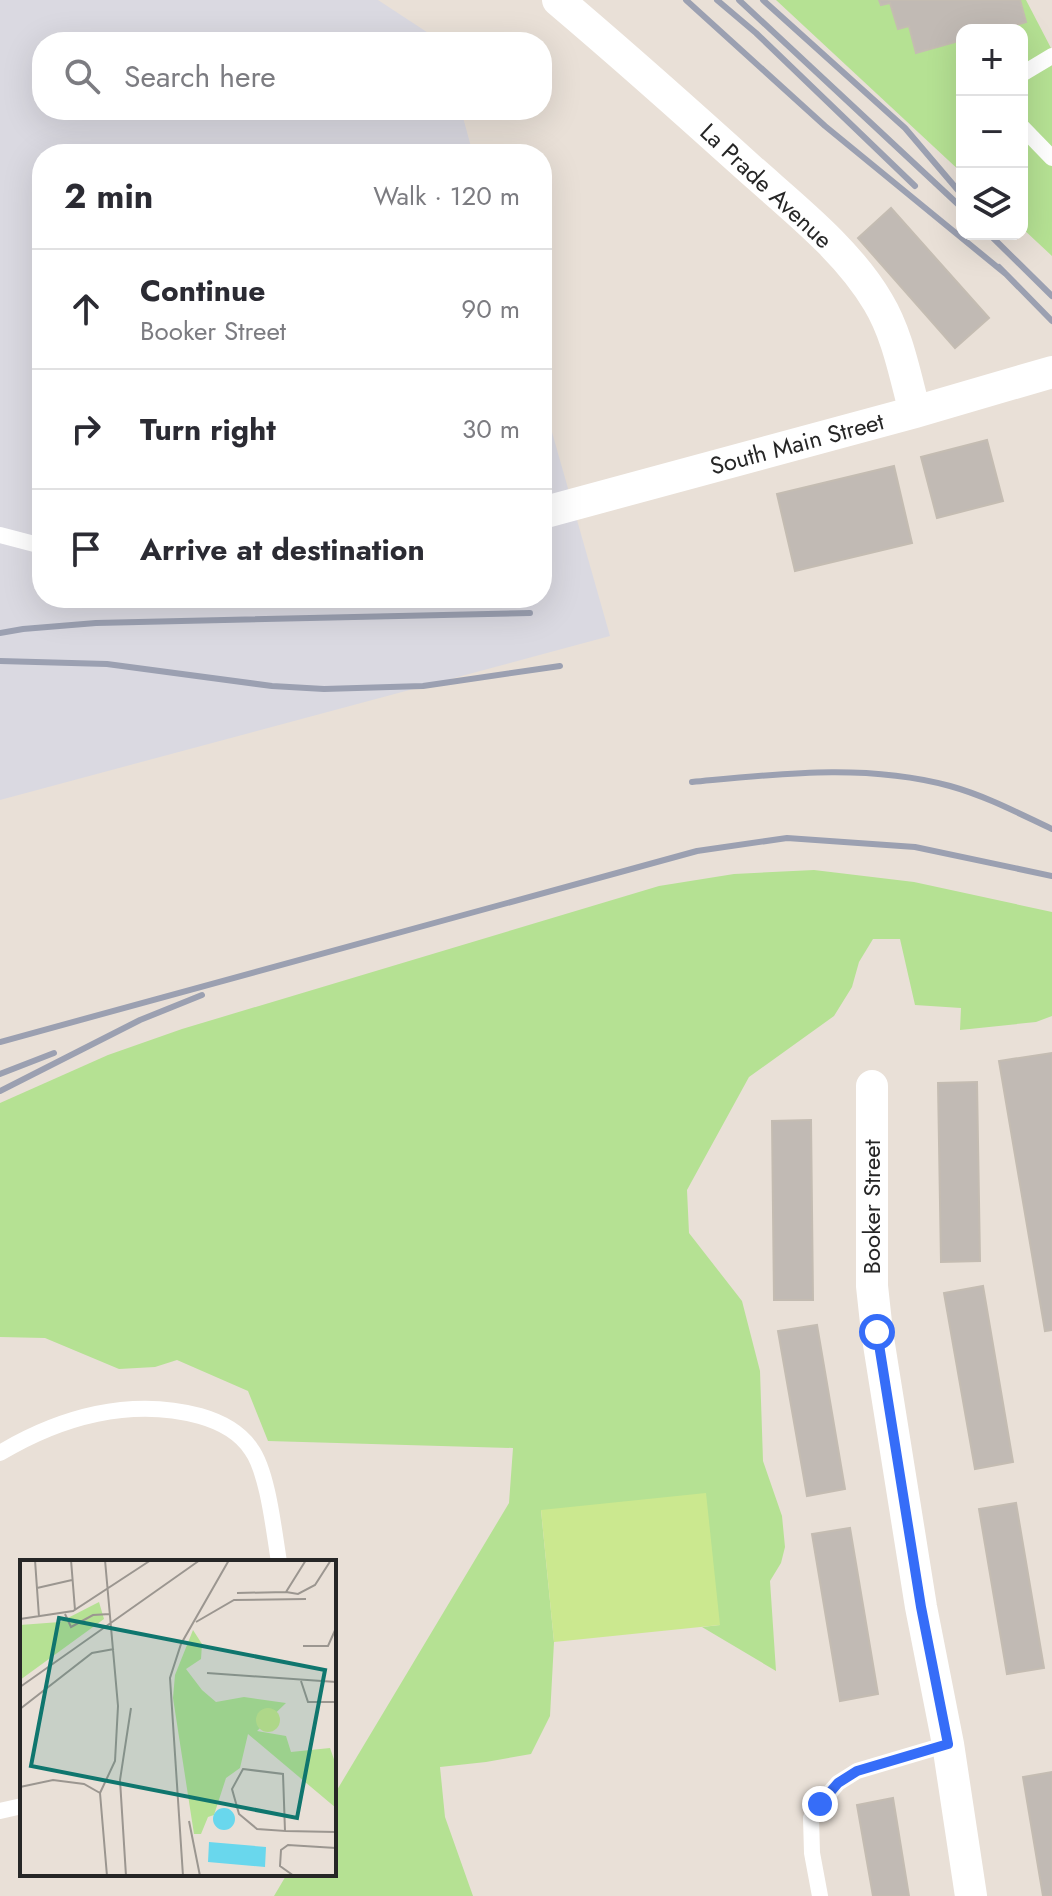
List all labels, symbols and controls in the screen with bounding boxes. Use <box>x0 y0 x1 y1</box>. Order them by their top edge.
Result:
map controls <box>956 24 1028 240</box>
button: + <box>956 24 1028 96</box>
search box <box>32 32 552 120</box>
icon: search <box>60 54 104 98</box>
text: Search here <box>124 55 276 98</box>
button: − <box>956 96 1028 168</box>
street label: La Prade Avenue <box>692 115 840 256</box>
button: layers <box>956 168 1028 240</box>
text: 2 min <box>64 172 153 221</box>
text: Walk · 120 m <box>373 177 520 215</box>
text: Continue <box>140 269 266 312</box>
icon: ahead <box>64 287 108 331</box>
text: 90 m <box>461 290 520 328</box>
text: Booker Street <box>140 312 286 350</box>
street label: South Main Street <box>706 403 888 484</box>
icon: right <box>64 407 108 451</box>
text: Turn right <box>140 408 276 451</box>
text: 30 m <box>462 410 520 448</box>
icon: arrive <box>64 527 108 571</box>
text: Arrive at destination <box>140 528 425 571</box>
street label: Booker Street <box>854 1139 889 1274</box>
route start <box>859 1314 895 1350</box>
inset map <box>20 1560 336 1876</box>
route end <box>802 1786 838 1822</box>

